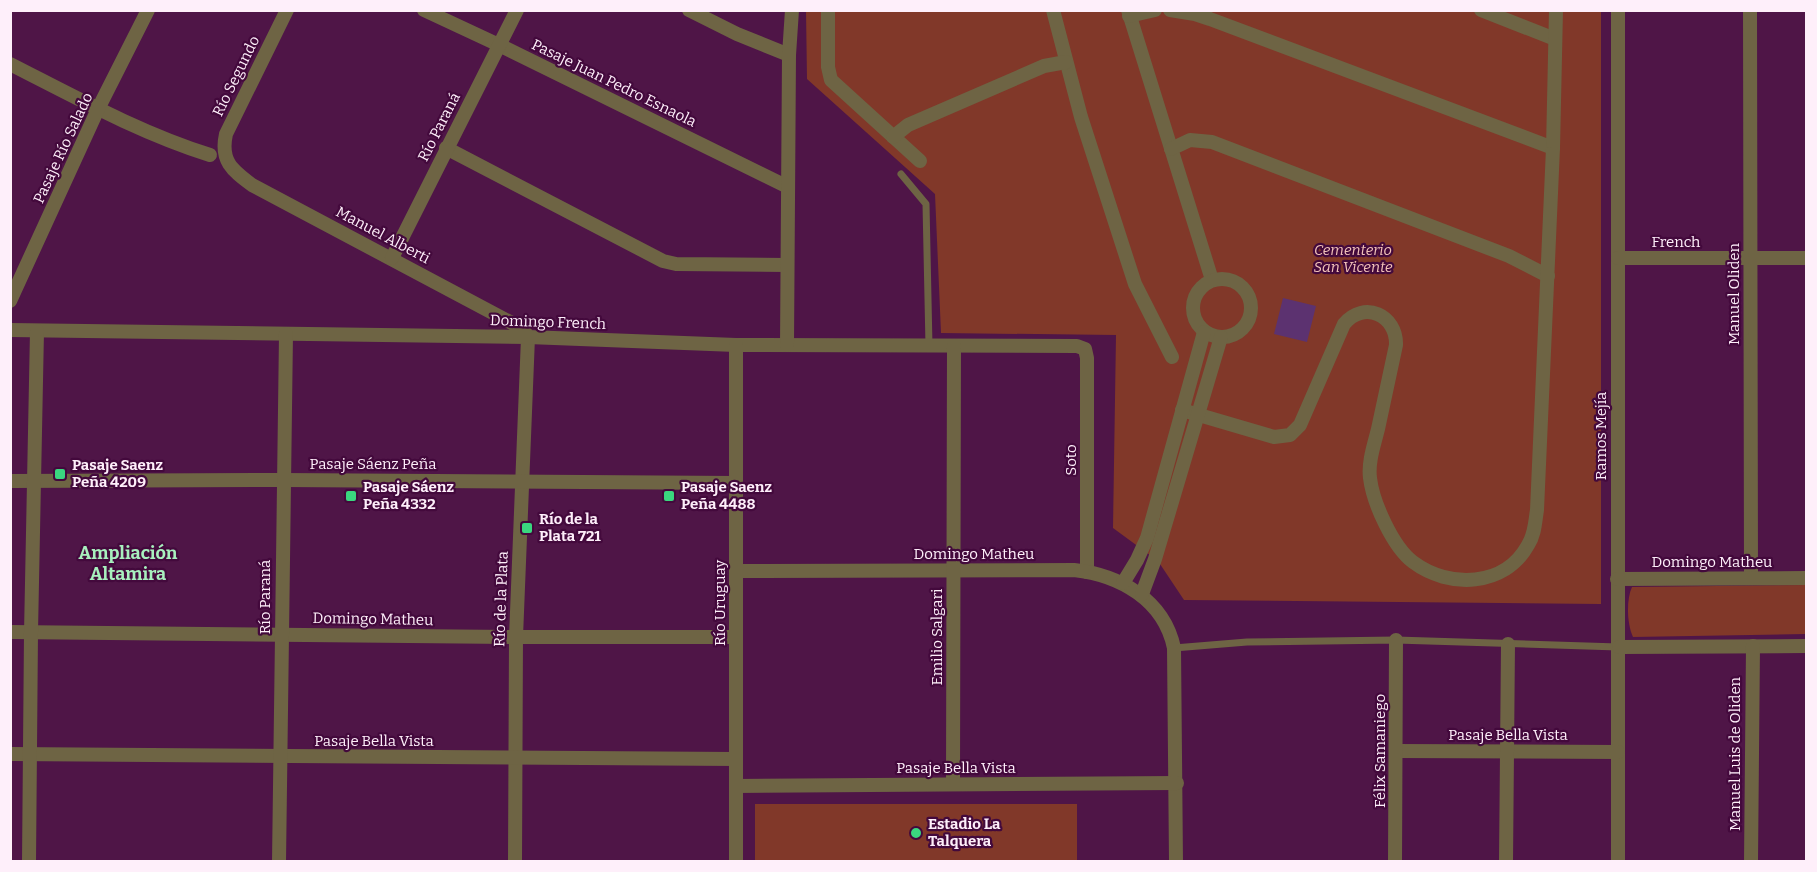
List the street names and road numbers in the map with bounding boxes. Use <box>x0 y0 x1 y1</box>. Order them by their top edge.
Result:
street label: Río Segundo <box>209 33 263 119</box>
street label: Pasaje Juan Pedro Esnaola <box>529 35 699 131</box>
street label: Pasaje Río Salado <box>30 90 96 206</box>
street label: Río Paraná <box>414 90 464 164</box>
street label: Manuel Alberti <box>333 203 434 268</box>
street label: French <box>1652 233 1701 251</box>
street label: Manuel Oliden <box>1725 242 1743 345</box>
street label: Domingo French <box>490 311 607 333</box>
street label: Ramos Mejía <box>1592 392 1610 480</box>
street label: Soto <box>1062 444 1080 476</box>
street label: Pasaje Sáenz Peña <box>310 455 436 473</box>
street label: Domingo Matheu <box>914 545 1034 563</box>
street label: Río de la Plata <box>490 551 512 647</box>
street label: Domingo Matheu <box>1652 553 1772 571</box>
street label: Río Paraná <box>256 560 274 634</box>
street label: Río Uruguay <box>711 560 729 646</box>
street label: Emilio Salgari <box>928 588 946 685</box>
street label: Domingo Matheu <box>312 609 434 629</box>
street label: Manuel Luis de Oliden <box>1726 676 1744 831</box>
street label: Félix Samaniego <box>1371 694 1389 808</box>
street label: Pasaje Bella Vista <box>1448 726 1568 744</box>
street label: Pasaje Bella Vista <box>314 732 434 750</box>
street label: Pasaje Bella Vista <box>896 759 1016 777</box>

